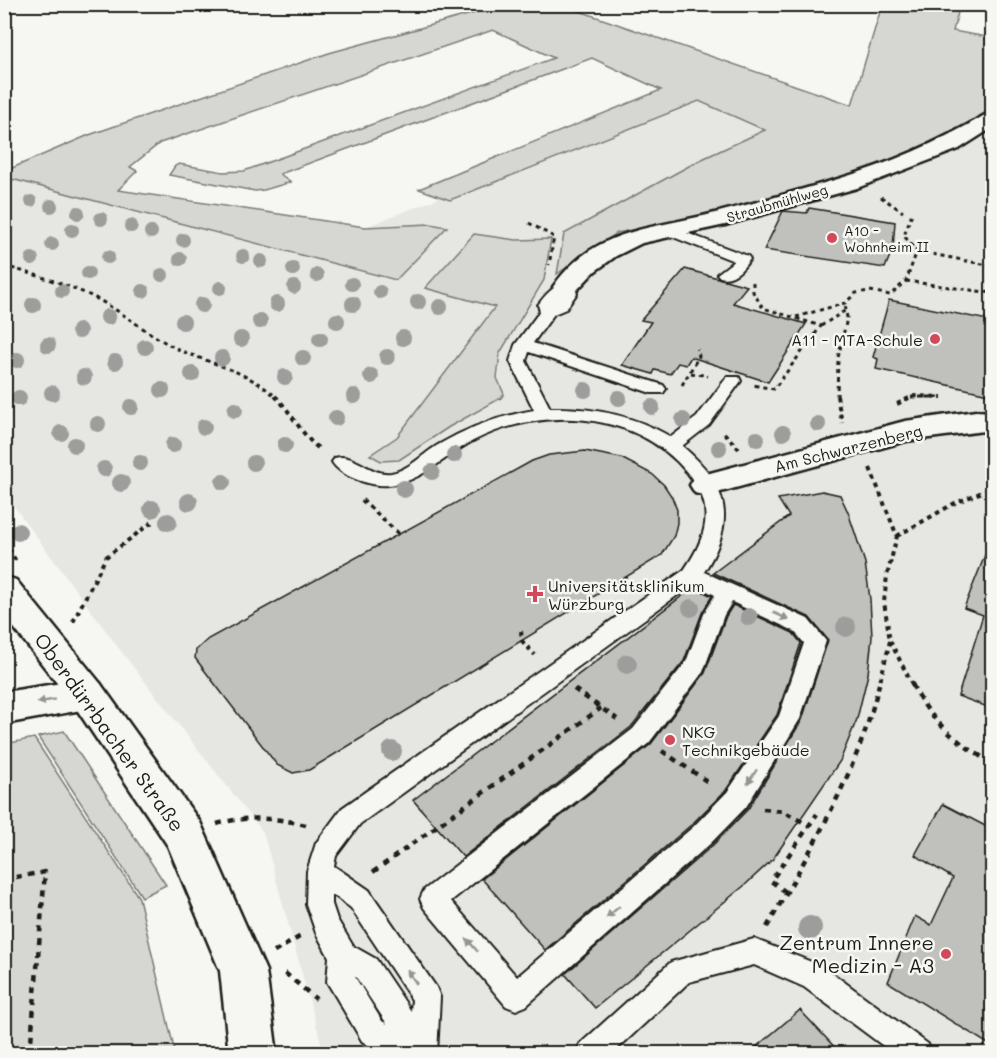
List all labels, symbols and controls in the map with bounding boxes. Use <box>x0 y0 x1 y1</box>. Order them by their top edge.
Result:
street label: Straubmühlweg <box>724 180 830 226</box>
place label: A10 - Wohnheim II <box>844 221 929 256</box>
marker: A10 - Wohnheim II <box>825 231 839 245</box>
place label: A11 - MTA-Schule <box>791 329 923 350</box>
marker: A11 - MTA-Schule <box>928 332 942 346</box>
street label: Am Schwarzenberg <box>772 419 924 477</box>
place label: Universitätsklinikum Würzburg <box>548 575 705 614</box>
marker: Universitätsklinikum Würzburg <box>526 585 544 603</box>
one-way arrow <box>772 611 790 621</box>
street label: Oberdürrbacher Straße <box>29 628 191 836</box>
one-way arrow <box>36 697 55 706</box>
place label: NKG Technikgebäude <box>682 721 810 760</box>
marker: NKG Technikgebäude <box>663 733 677 747</box>
one-way arrow <box>746 769 757 785</box>
one-way arrow <box>606 905 621 918</box>
place label: Zentrum Innere Medizin - A3 <box>779 929 934 978</box>
one-way arrow <box>466 938 479 953</box>
marker: Zentrum Innere Medizin - A3 <box>939 947 953 961</box>
one-way arrow <box>407 969 418 985</box>

